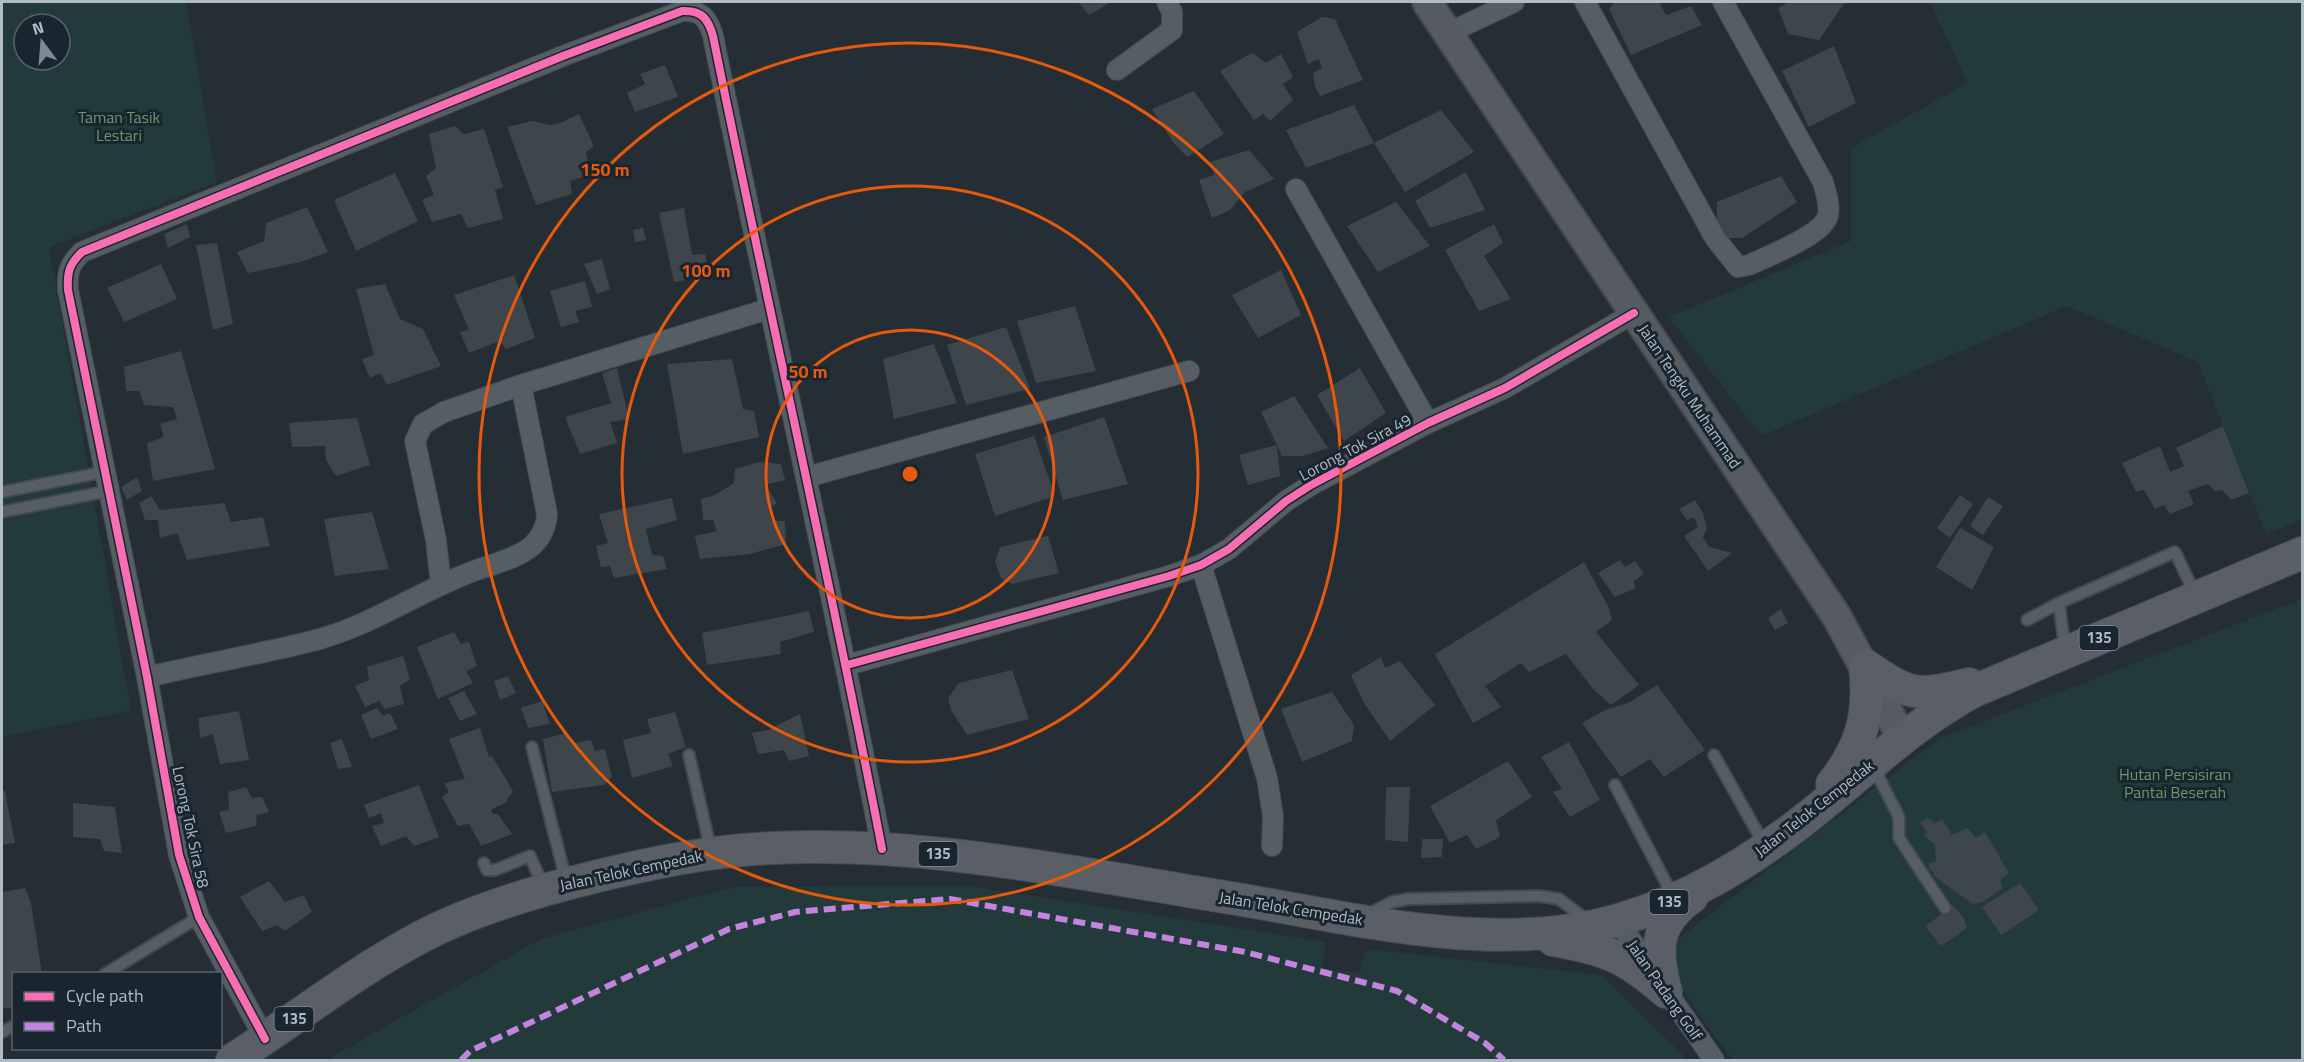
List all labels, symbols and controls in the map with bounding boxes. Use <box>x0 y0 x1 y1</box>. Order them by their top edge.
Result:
north arrow <box>12 12 72 72</box>
text: N <box>29 15 47 41</box>
park label: Taman Tasik Lestari <box>78 105 160 147</box>
text: 150 m <box>580 156 630 183</box>
text: 100 m <box>681 257 731 284</box>
street label: Jalan Tengku Muhammad <box>1633 319 1747 473</box>
text: 50 m <box>788 358 828 385</box>
street label: Lorong Tok Sira 49 <box>1295 407 1415 487</box>
centre of rings <box>900 464 920 484</box>
road number: 135 <box>2080 626 2118 650</box>
street label: Jalan Telok Cempedak <box>1749 754 1879 862</box>
park label: Hutan Persisiran Pantai Beserah <box>2119 762 2231 804</box>
street label: Lorong Tok Sira 58 <box>166 764 216 890</box>
road number: 135 <box>918 842 958 866</box>
street label: Jalan Telok Cempedak <box>557 843 705 897</box>
street label: Jalan Telok Cempedak <box>1217 885 1365 931</box>
road number: 135 <box>1650 890 1688 914</box>
street label: Jalan Padang Golf <box>1621 935 1709 1046</box>
legend <box>12 972 222 1050</box>
text: Cycle path <box>66 982 144 1009</box>
road number: 135 <box>274 1007 314 1031</box>
text: Path <box>66 1012 102 1039</box>

